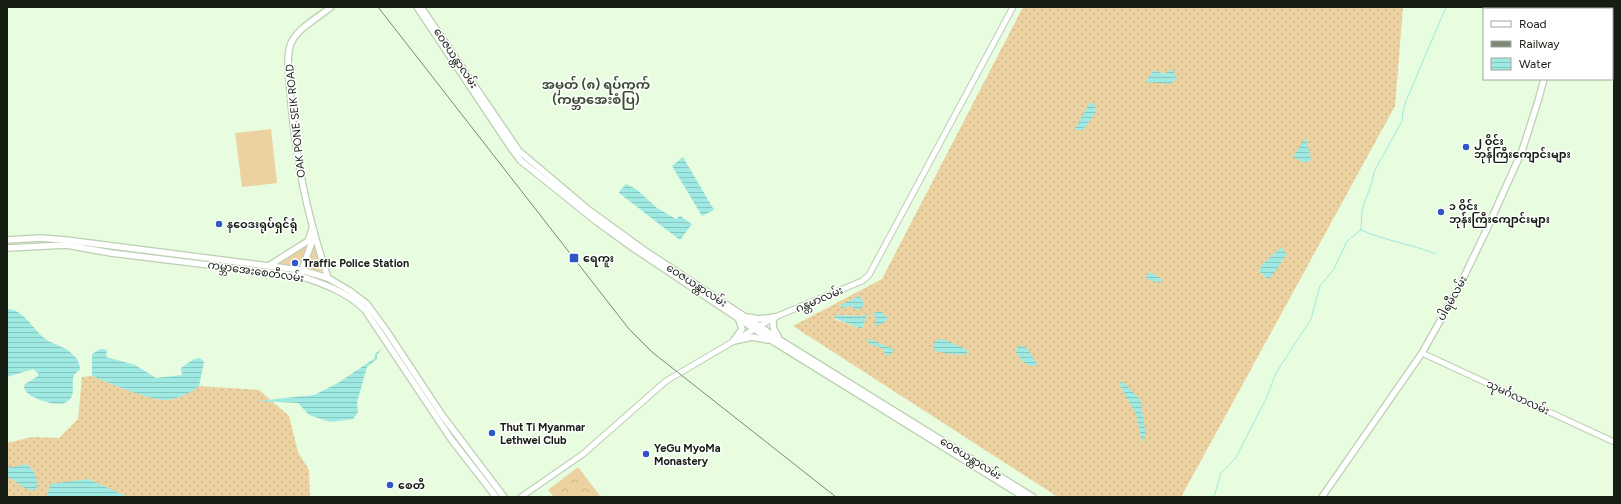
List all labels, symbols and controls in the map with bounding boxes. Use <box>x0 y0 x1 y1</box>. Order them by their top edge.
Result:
legend <box>1483 8 1613 80</box>
text: Road <box>1519 17 1547 31</box>
street label: ဝေဇယန္တာလမ်း <box>429 25 481 92</box>
text: Railway <box>1519 37 1560 51</box>
text: Water <box>1519 57 1551 71</box>
street label: OAK PONE SEIK ROAD <box>283 63 308 178</box>
district label: အမှတ် (၈) ရပ်ကွက် (ကမ္ဘာအေးစံပြ) <box>542 75 650 110</box>
place label: ၂ ဝိုင်း ဘုန်ကြီးကျောင်းများ <box>1474 134 1571 164</box>
marker: ၂ ဝိုင်း ဘုန်ကြီးကျောင်းများ <box>1461 142 1471 152</box>
place label: ၁ ဝိုင်း ဘုန်းကြီးကျောင်းများ <box>1449 199 1550 229</box>
marker: ၁ ဝိုင်း ဘုန်းကြီးကျောင်းများ <box>1436 207 1446 217</box>
place label: နဝေဒးရုပ်ရှင်ရုံ <box>227 217 297 234</box>
marker: နဝေဒးရုပ်ရှင်ရုံ <box>214 219 224 229</box>
marker: ရေကူး <box>568 252 580 264</box>
place label: ရေကူး <box>583 252 614 268</box>
street label: ကမ္ဘာအေးစေတီလမ်း <box>207 257 305 287</box>
place label: Traffic Police Station <box>303 257 409 270</box>
marker: Traffic Police Station <box>290 258 300 268</box>
street label: ဝေဇယန္တာလမ်း <box>663 260 730 312</box>
street label: ပါရမီလမ်း <box>1434 273 1472 324</box>
street label: ဂန္တမာလမ်း <box>793 283 846 317</box>
street label: သုမင်္ဂလာလမ်း <box>1483 376 1552 420</box>
place label: Thut Ti Myanmar Lethwei Club <box>500 421 586 447</box>
marker: Thut Ti Myanmar Lethwei Club <box>487 428 497 438</box>
street label: ဝေဇယန္တာလမ်း <box>937 434 1004 484</box>
place label: YeGu MyoMa Monastery <box>654 442 721 468</box>
marker: YeGu MyoMa Monastery <box>641 449 651 459</box>
place label: စေတီ <box>398 478 425 492</box>
marker: စေတီ <box>385 480 395 490</box>

